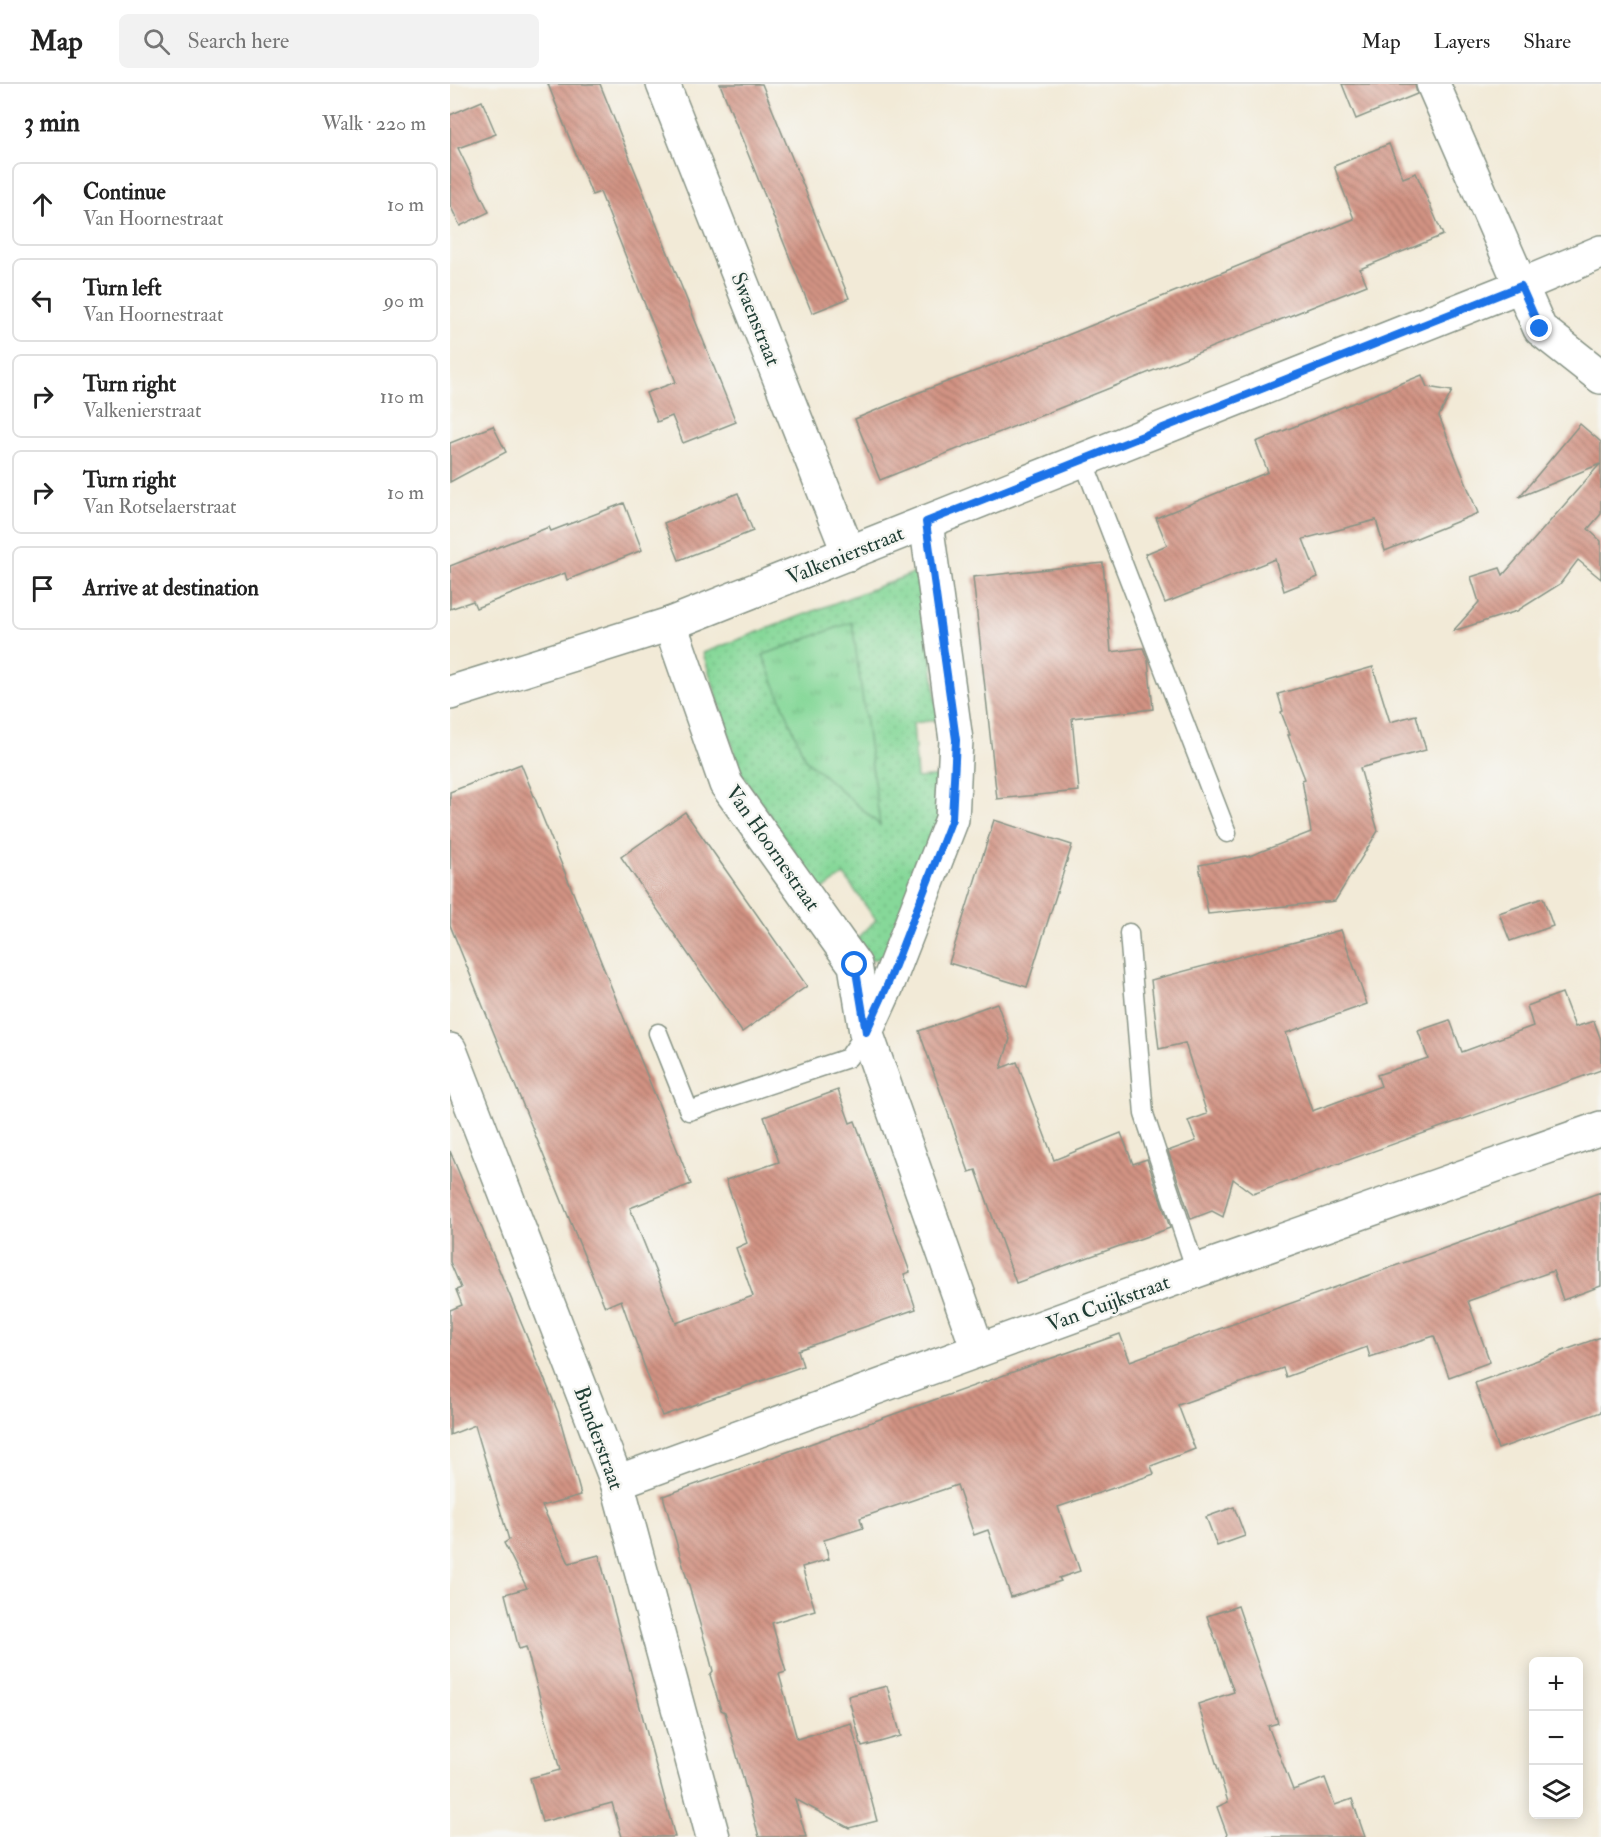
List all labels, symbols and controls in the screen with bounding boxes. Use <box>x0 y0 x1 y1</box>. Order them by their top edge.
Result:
search box <box>119 14 539 68</box>
text: Map <box>30 24 83 59</box>
icon: search <box>140 25 173 58</box>
text: Search here <box>188 27 289 55</box>
text: Map <box>1361 28 1401 55</box>
text: Layers <box>1434 28 1490 55</box>
text: Share <box>1523 28 1571 55</box>
text: 3 min <box>24 107 80 139</box>
text: Walk · 220 m <box>322 111 426 136</box>
text: Continue <box>83 178 166 206</box>
icon: ahead <box>26 188 59 221</box>
text: 10 m <box>387 192 424 217</box>
text: Van Hoornestraat <box>83 206 223 231</box>
street label: Swaenstraat <box>725 268 787 370</box>
text: Turn left <box>83 274 162 302</box>
icon: left <box>26 284 59 317</box>
text: 90 m <box>384 288 424 313</box>
text: Van Hoornestraat <box>83 302 223 327</box>
route end <box>1526 315 1552 341</box>
text: Turn right <box>83 370 176 398</box>
icon: right <box>26 380 59 413</box>
text: 110 m <box>380 384 424 409</box>
text: Valkenierstraat <box>83 398 202 423</box>
text: Turn right <box>83 466 176 494</box>
icon: right <box>26 476 59 509</box>
text: 10 m <box>387 480 424 505</box>
text: Van Rotselaerstraat <box>83 494 237 519</box>
street label: Valkenierstraat <box>782 520 908 591</box>
icon: arrive <box>26 572 59 605</box>
text: Arrive at destination <box>83 574 259 602</box>
street label: Van Hoornestraat <box>719 780 826 917</box>
route start <box>841 951 867 977</box>
street label: Van Cuijkstraat <box>1043 1269 1174 1338</box>
street label: Bunderstraat <box>567 1383 630 1494</box>
map controls <box>1529 1657 1583 1819</box>
button: + <box>1529 1657 1583 1711</box>
button: − <box>1529 1711 1583 1765</box>
button: layers <box>1529 1765 1583 1819</box>

